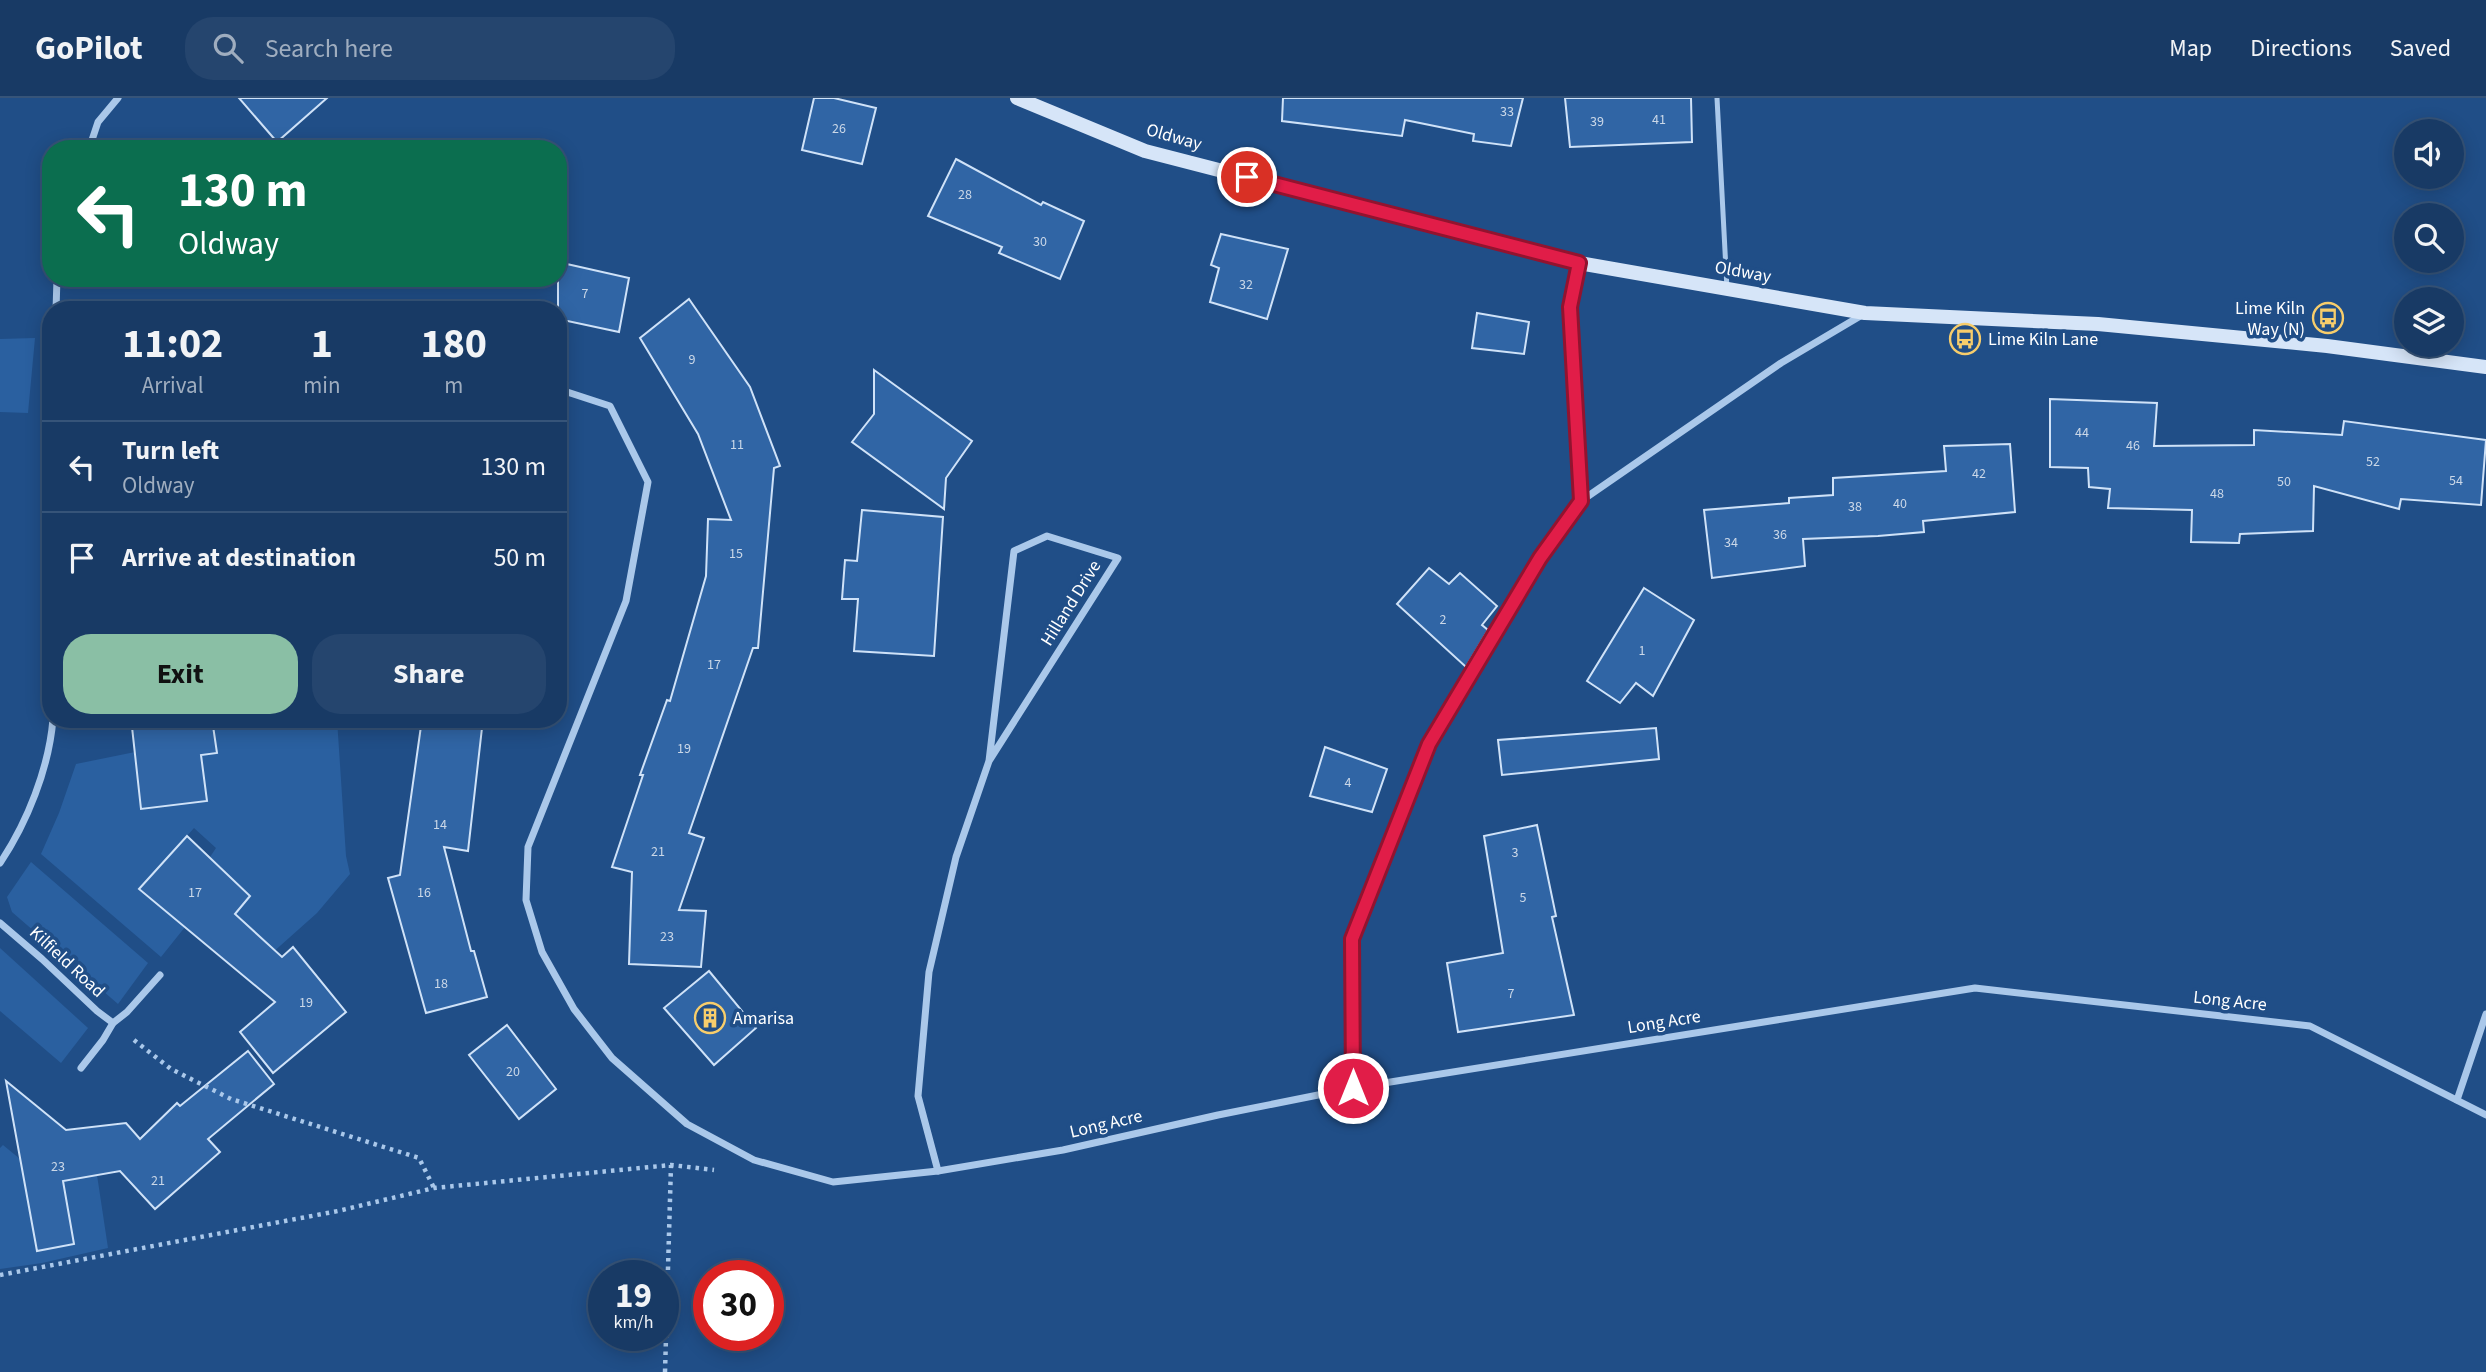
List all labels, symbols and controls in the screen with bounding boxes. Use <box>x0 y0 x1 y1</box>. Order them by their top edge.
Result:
search box <box>185 17 675 80</box>
text: GoPilot <box>35 25 143 72</box>
icon: search <box>209 29 247 67</box>
text: Search here <box>265 30 393 67</box>
text: Map <box>2169 31 2212 66</box>
text: Directions <box>2250 31 2352 66</box>
text: Saved <box>2390 31 2451 66</box>
house number: 33 <box>1500 102 1514 122</box>
house number: 41 <box>1652 110 1666 130</box>
house number: 39 <box>1590 112 1604 132</box>
street label: Oldway <box>1143 117 1205 157</box>
house number: 26 <box>832 119 846 139</box>
map controls <box>2394 119 2464 357</box>
button: sound <box>2394 119 2464 189</box>
pin <box>1217 147 1277 207</box>
text: 130 m <box>178 156 307 226</box>
icon: arrive <box>1228 158 1266 196</box>
icon: left <box>63 168 154 259</box>
house number: 28 <box>958 185 972 205</box>
button: search <box>2394 203 2464 273</box>
text: Oldway <box>178 221 279 267</box>
house number: 30 <box>1033 232 1047 252</box>
street label: Oldway <box>1713 255 1774 289</box>
house number: 32 <box>1239 275 1253 295</box>
house number: 7 <box>582 284 589 304</box>
button: layers <box>2394 287 2464 357</box>
place label: Lime Kiln Way (N) <box>2235 296 2305 342</box>
bus stop icon: Lime Kiln Way (N) <box>2311 301 2345 335</box>
text: 11:02 <box>122 314 223 374</box>
text: 1 <box>311 314 333 374</box>
text: 180 <box>420 314 487 374</box>
bus stop icon: Lime Kiln Lane <box>1948 322 1982 356</box>
place label: Lime Kiln Lane <box>1988 327 2098 352</box>
house number: 9 <box>689 350 696 370</box>
text: Arrival <box>142 369 204 402</box>
text: min <box>303 369 341 402</box>
text: m <box>444 369 463 402</box>
house number: 44 <box>2075 423 2089 443</box>
text: Turn left <box>122 432 219 469</box>
house number: 11 <box>730 435 744 455</box>
house number: 46 <box>2126 436 2140 456</box>
icon: left <box>63 448 101 486</box>
text: 130 m <box>480 448 546 485</box>
house number: 52 <box>2366 452 2380 472</box>
house number: 42 <box>1972 464 1986 484</box>
text: Oldway <box>122 469 195 502</box>
house number: 54 <box>2449 471 2463 491</box>
house number: 50 <box>2277 472 2291 492</box>
house number: 48 <box>2210 484 2224 504</box>
house number: 40 <box>1893 494 1907 514</box>
house number: 38 <box>1848 497 1862 517</box>
house number: 36 <box>1773 525 1787 545</box>
house number: 34 <box>1724 533 1738 553</box>
icon: arrive <box>63 539 101 577</box>
text: Arrive at destination <box>122 539 356 576</box>
text: 50 m <box>493 539 546 576</box>
house number: 15 <box>729 544 743 564</box>
street label: Hilland Drive <box>1035 555 1107 651</box>
house number: 2 <box>1440 610 1447 630</box>
button: Exit <box>63 634 298 714</box>
button: Share <box>312 634 546 714</box>
house number: 1 <box>1639 641 1646 661</box>
house number: 17 <box>707 655 721 675</box>
house number: 19 <box>677 739 691 759</box>
house number: 4 <box>1345 773 1352 793</box>
house number: 14 <box>433 815 447 835</box>
house number: 21 <box>651 842 665 862</box>
house number: 3 <box>1512 843 1519 863</box>
house number: 17 <box>188 883 202 903</box>
house number: 16 <box>417 883 431 903</box>
house number: 5 <box>1520 888 1527 908</box>
street label: Kilfield Road <box>24 921 110 1003</box>
house number: 23 <box>660 927 674 947</box>
house number: 18 <box>434 974 448 994</box>
house number: 7 <box>1508 984 1515 1004</box>
street label: Long Acre <box>2192 985 2268 1017</box>
house number: 19 <box>299 993 313 1013</box>
building icon: Amarisa <box>693 1001 727 1035</box>
street label: Long Acre <box>1626 1004 1702 1040</box>
place label: Amarisa <box>733 1006 794 1031</box>
position arrow <box>1316 1051 1390 1125</box>
house number: 20 <box>506 1062 520 1082</box>
street label: Long Acre <box>1067 1104 1145 1144</box>
house number: 23 <box>51 1157 65 1177</box>
house number: 21 <box>151 1171 165 1191</box>
speed limit sign: 30 <box>693 1260 784 1351</box>
text: 19 <box>615 1271 652 1321</box>
text: km/h <box>614 1310 653 1335</box>

